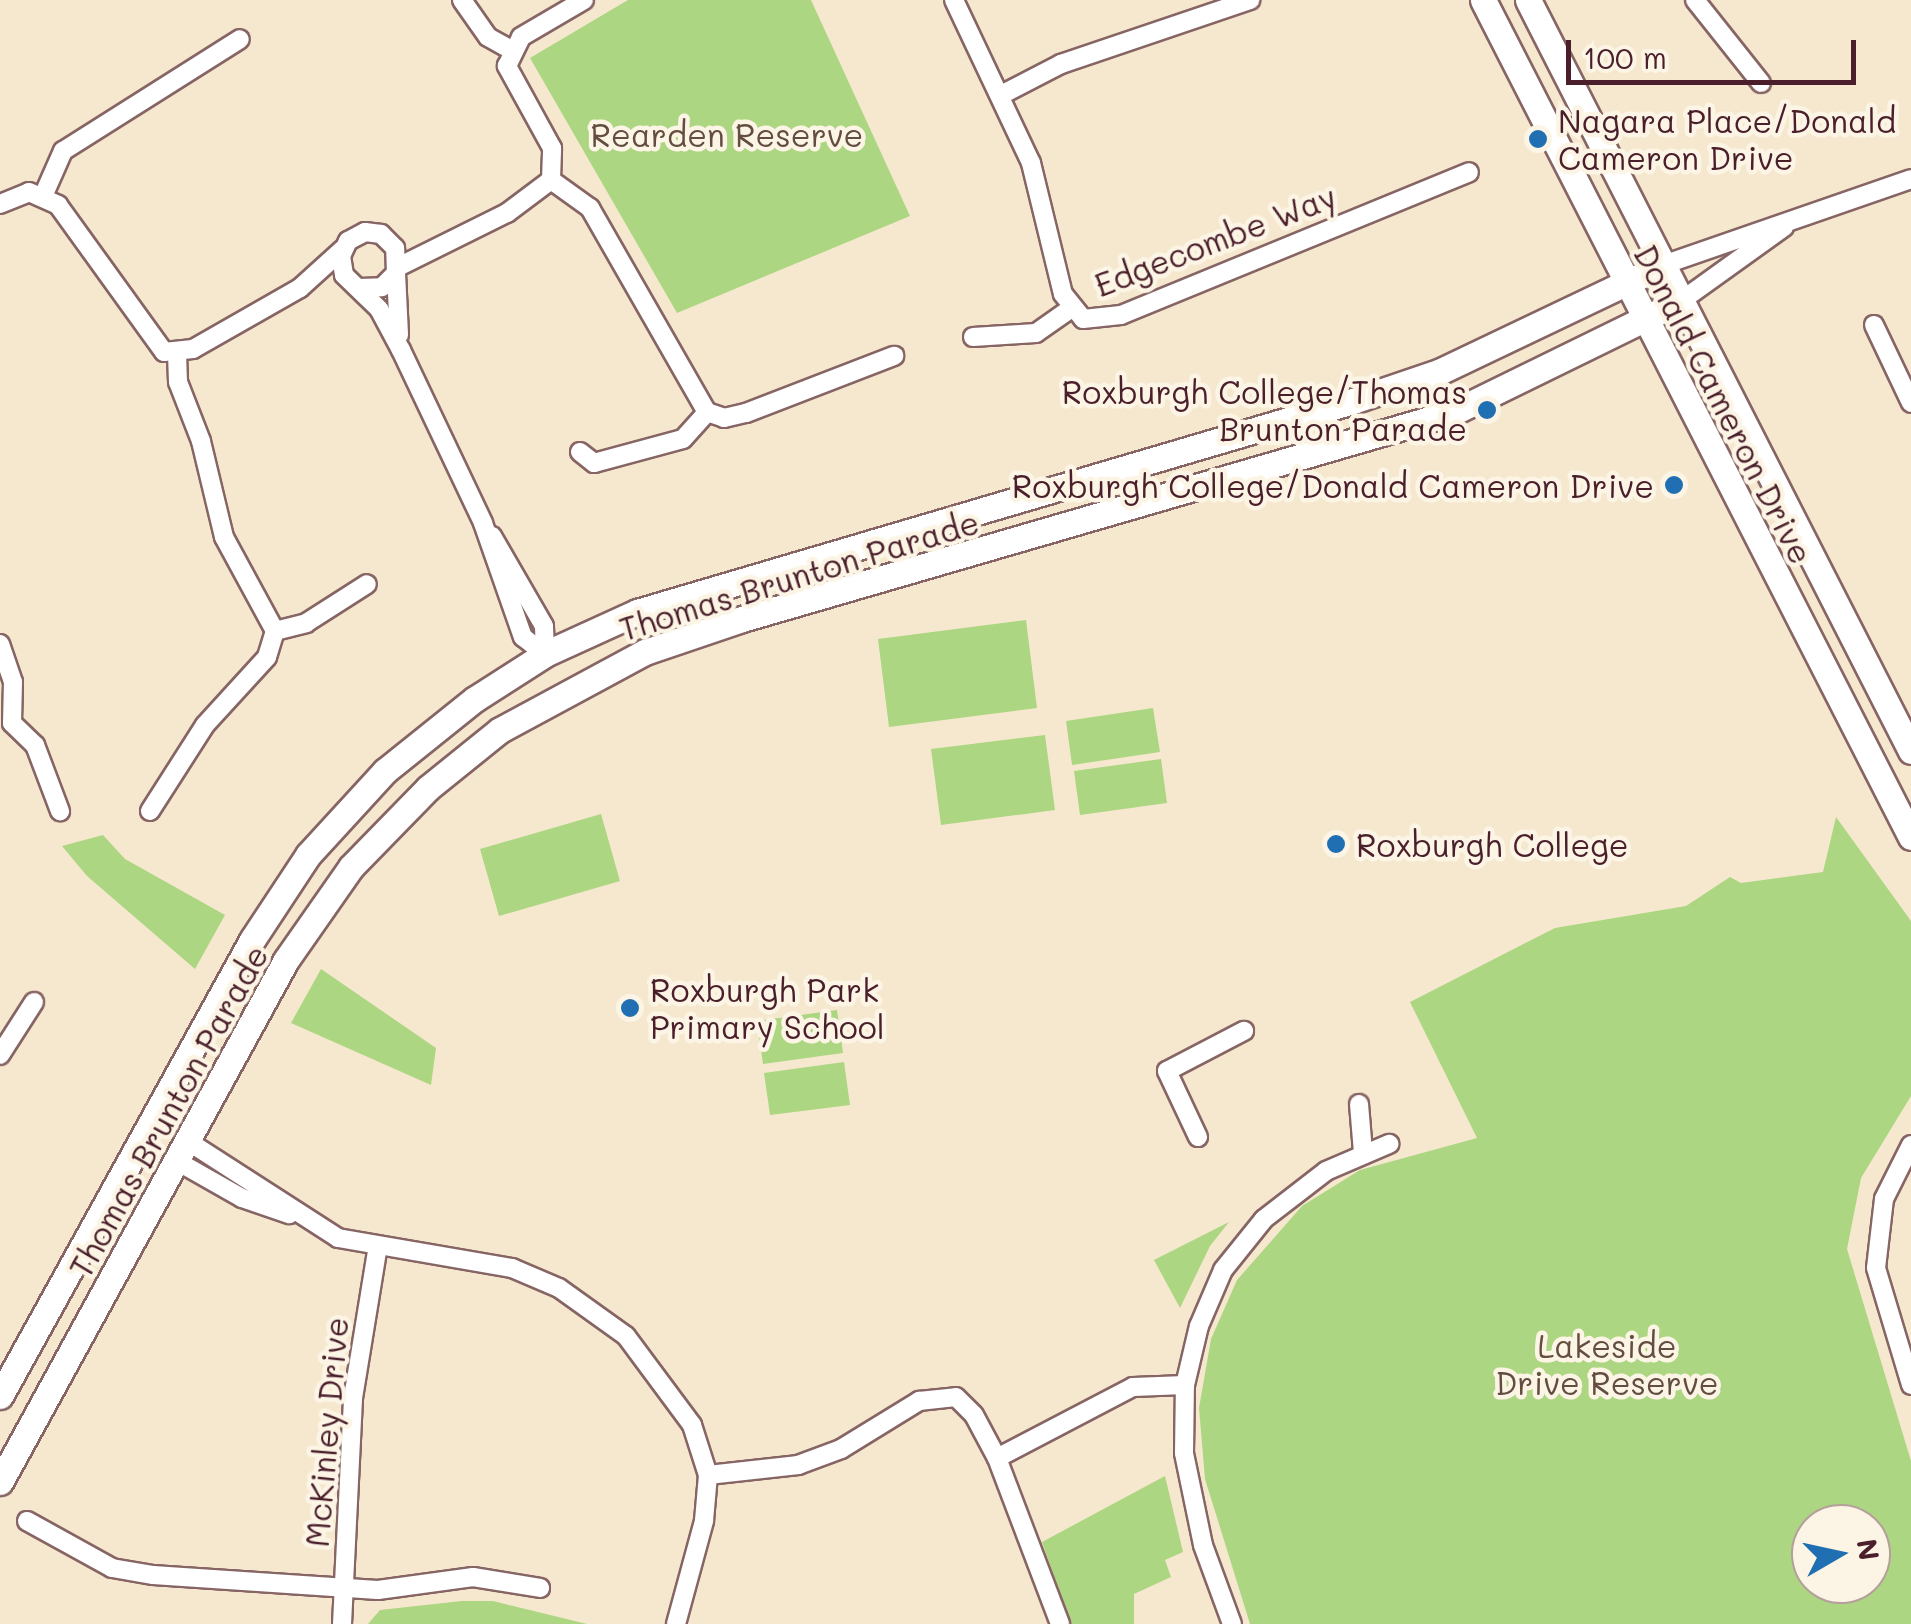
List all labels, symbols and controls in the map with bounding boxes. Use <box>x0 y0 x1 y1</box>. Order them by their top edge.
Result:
scale bar <box>1571 20 1861 82</box>
text: 100 m <box>1583 37 1667 77</box>
place label: Nagara Place/Donald Cameron Drive <box>1558 102 1896 177</box>
park label: Rearden Reserve <box>591 115 863 153</box>
marker: Nagara Place/Donald Cameron Drive <box>1527 128 1549 150</box>
street label: Edgecombe Way <box>1089 176 1341 304</box>
street label: Donald Cameron Drive <box>1627 238 1821 570</box>
place label: Roxburgh College/Thomas Brunton Parade <box>1062 373 1467 448</box>
marker: Roxburgh College/Thomas Brunton Parade <box>1476 399 1498 421</box>
place label: Roxburgh College/Donald Cameron Drive <box>1012 466 1654 504</box>
marker: Roxburgh College/Donald Cameron Drive <box>1663 474 1685 496</box>
street label: Thomas Brunton Parade <box>615 502 983 648</box>
place label: Roxburgh College <box>1356 825 1629 863</box>
marker: Roxburgh College <box>1325 833 1347 855</box>
street label: Thomas Brunton Parade <box>61 938 275 1284</box>
place label: Roxburgh Park Primary School <box>650 971 885 1046</box>
marker: Roxburgh Park Primary School <box>619 997 641 1019</box>
street label: McKinley Drive <box>297 1315 355 1549</box>
park label: Lakeside Drive Reserve <box>1495 1327 1719 1402</box>
north arrow <box>1791 1504 1891 1604</box>
text: N <box>1849 1536 1888 1563</box>

